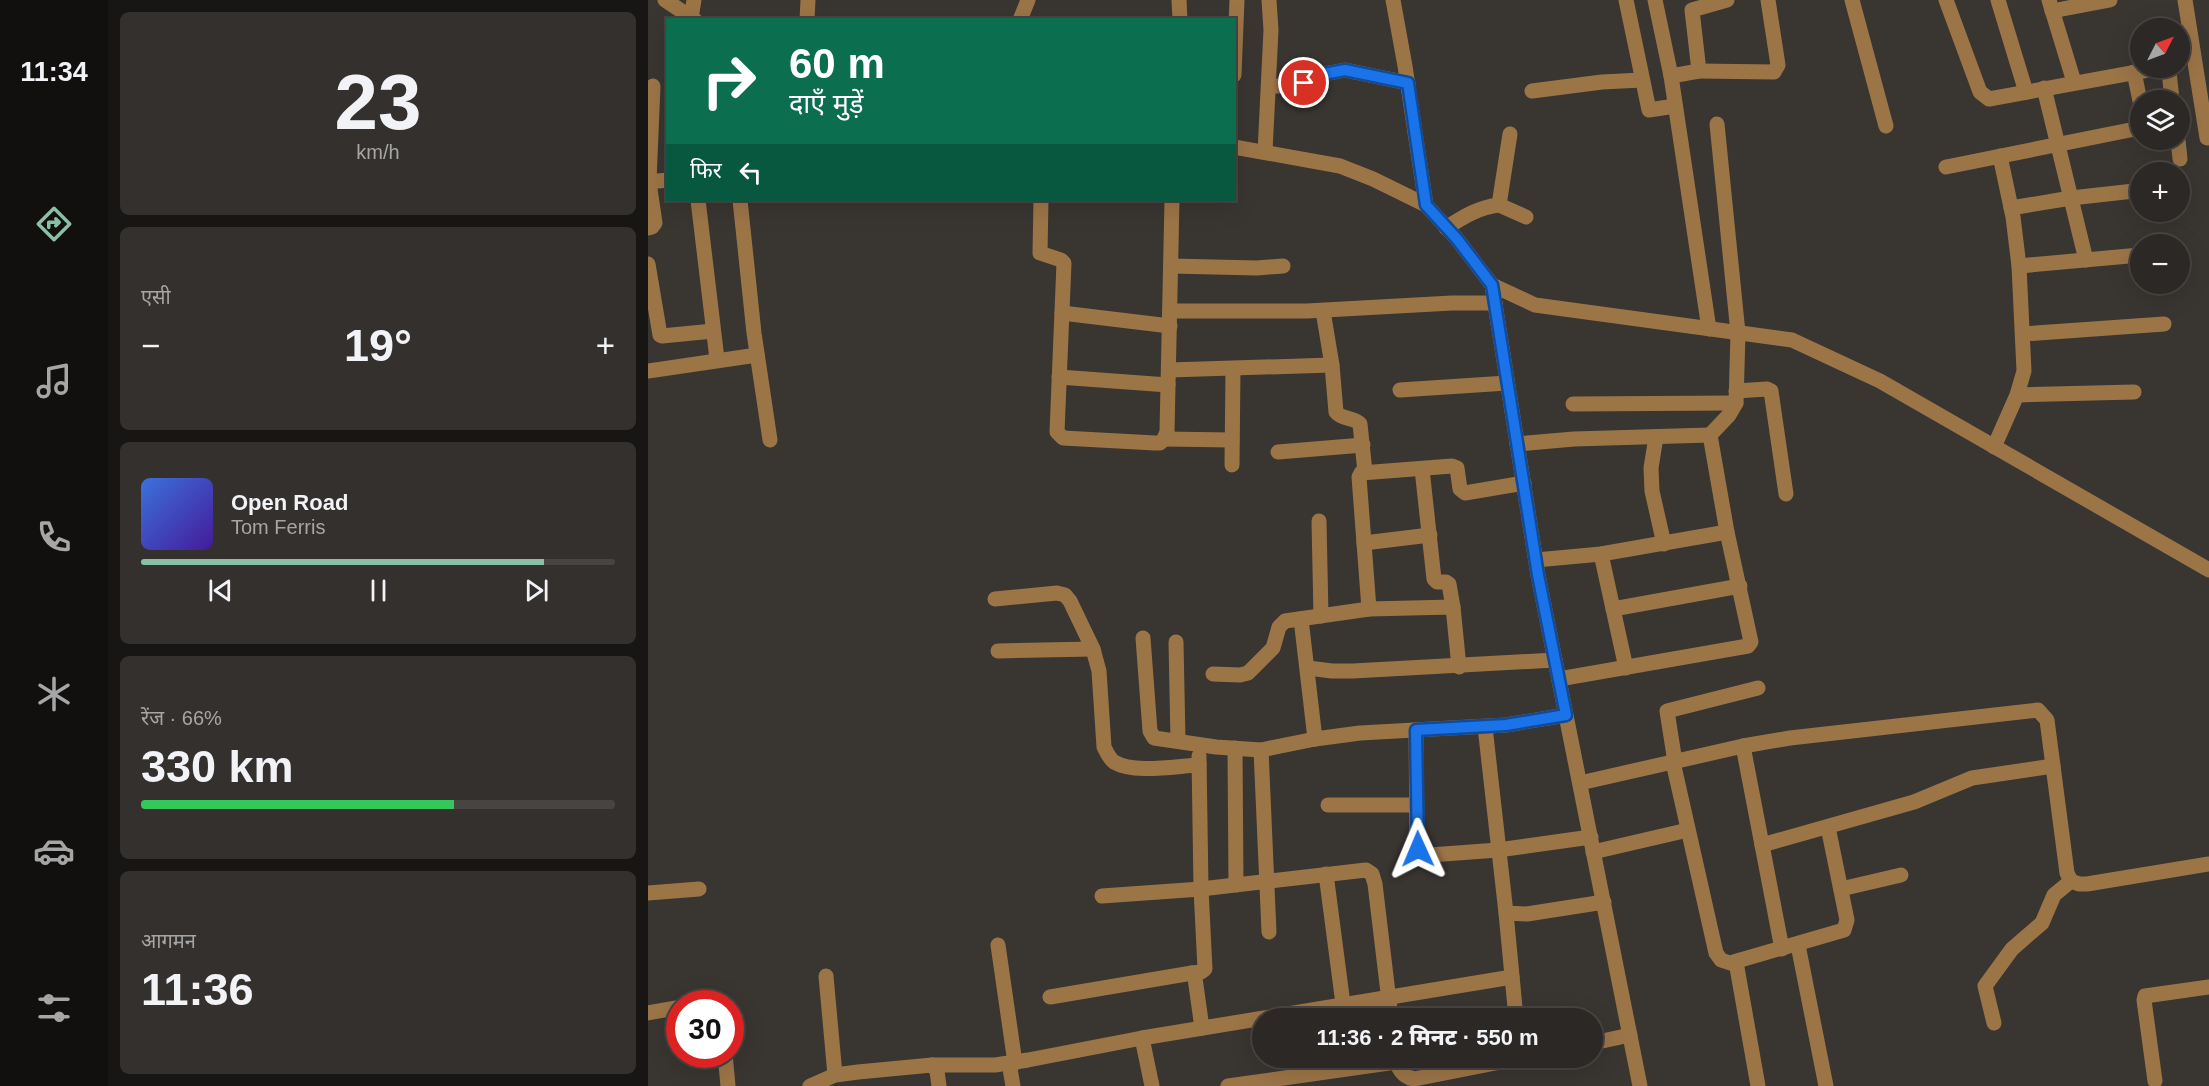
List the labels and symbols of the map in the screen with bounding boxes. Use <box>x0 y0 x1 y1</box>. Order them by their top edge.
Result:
north arrow <box>2130 18 2190 78</box>
pin <box>1278 57 1329 108</box>
position arrow <box>1386 817 1450 881</box>
speed limit sign: 30 <box>666 990 744 1068</box>

